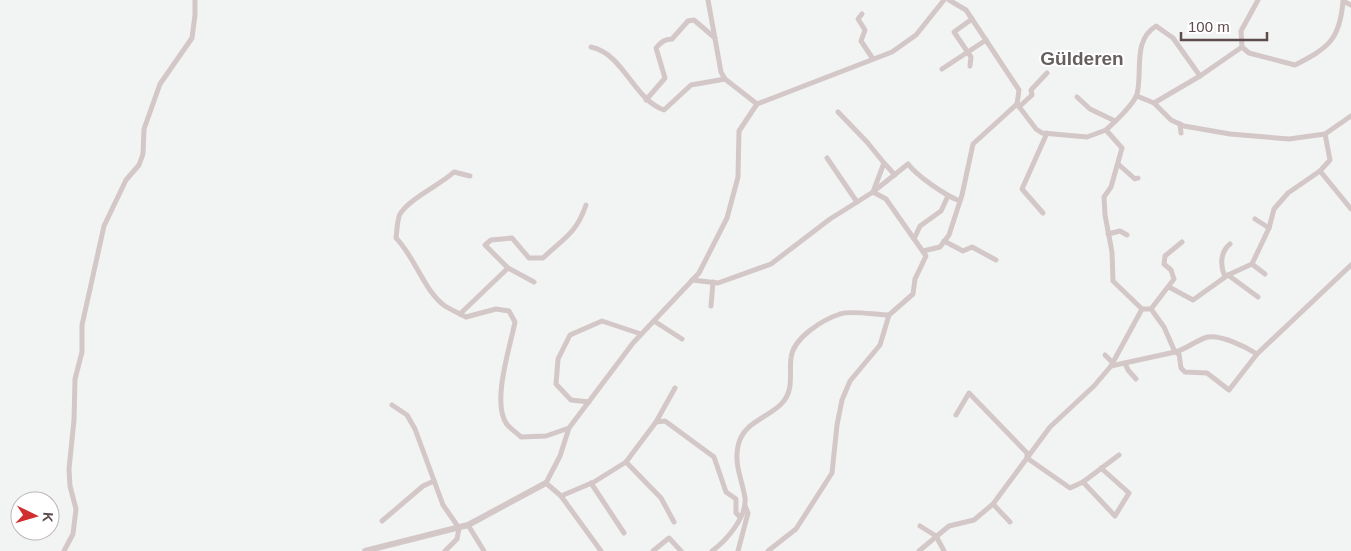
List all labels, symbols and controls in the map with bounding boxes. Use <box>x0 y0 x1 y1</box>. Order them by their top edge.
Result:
scale bar <box>1181 10 1267 42</box>
text: 100 m <box>1188 18 1230 35</box>
district label: Gülderen <box>1040 48 1124 69</box>
north arrow <box>10 491 60 541</box>
text: K <box>40 511 56 523</box>

